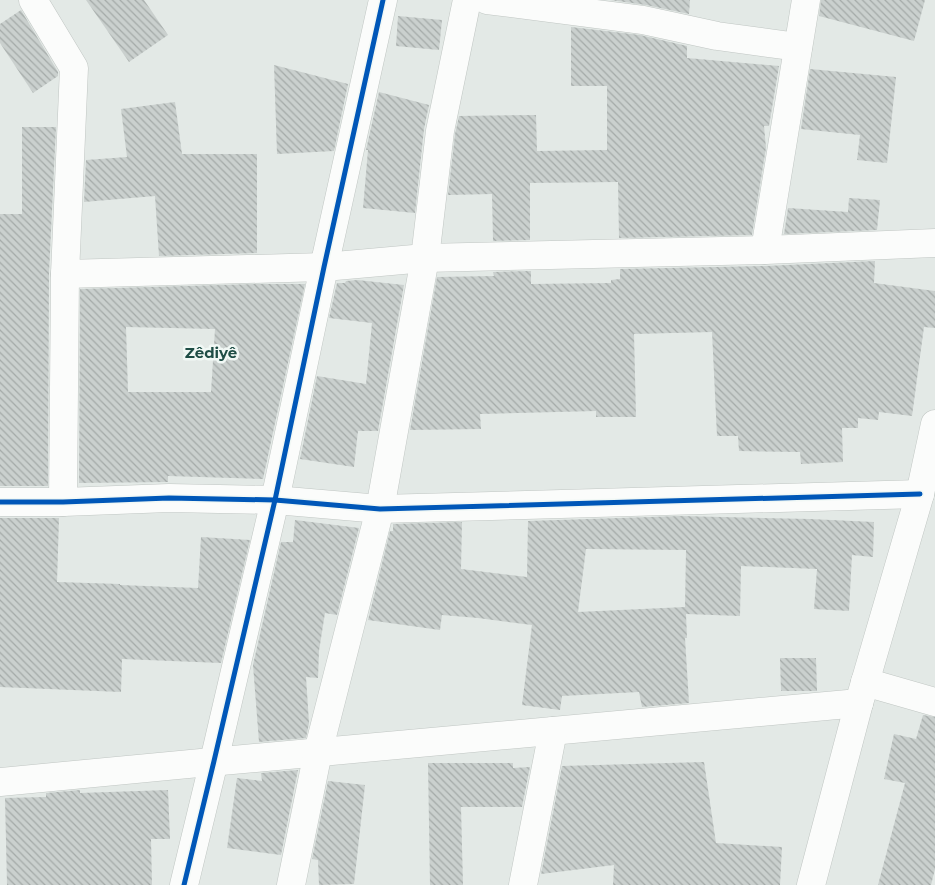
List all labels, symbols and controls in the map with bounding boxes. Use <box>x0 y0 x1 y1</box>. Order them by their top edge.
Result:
district label: Zêdiyê <box>185 343 237 362</box>

